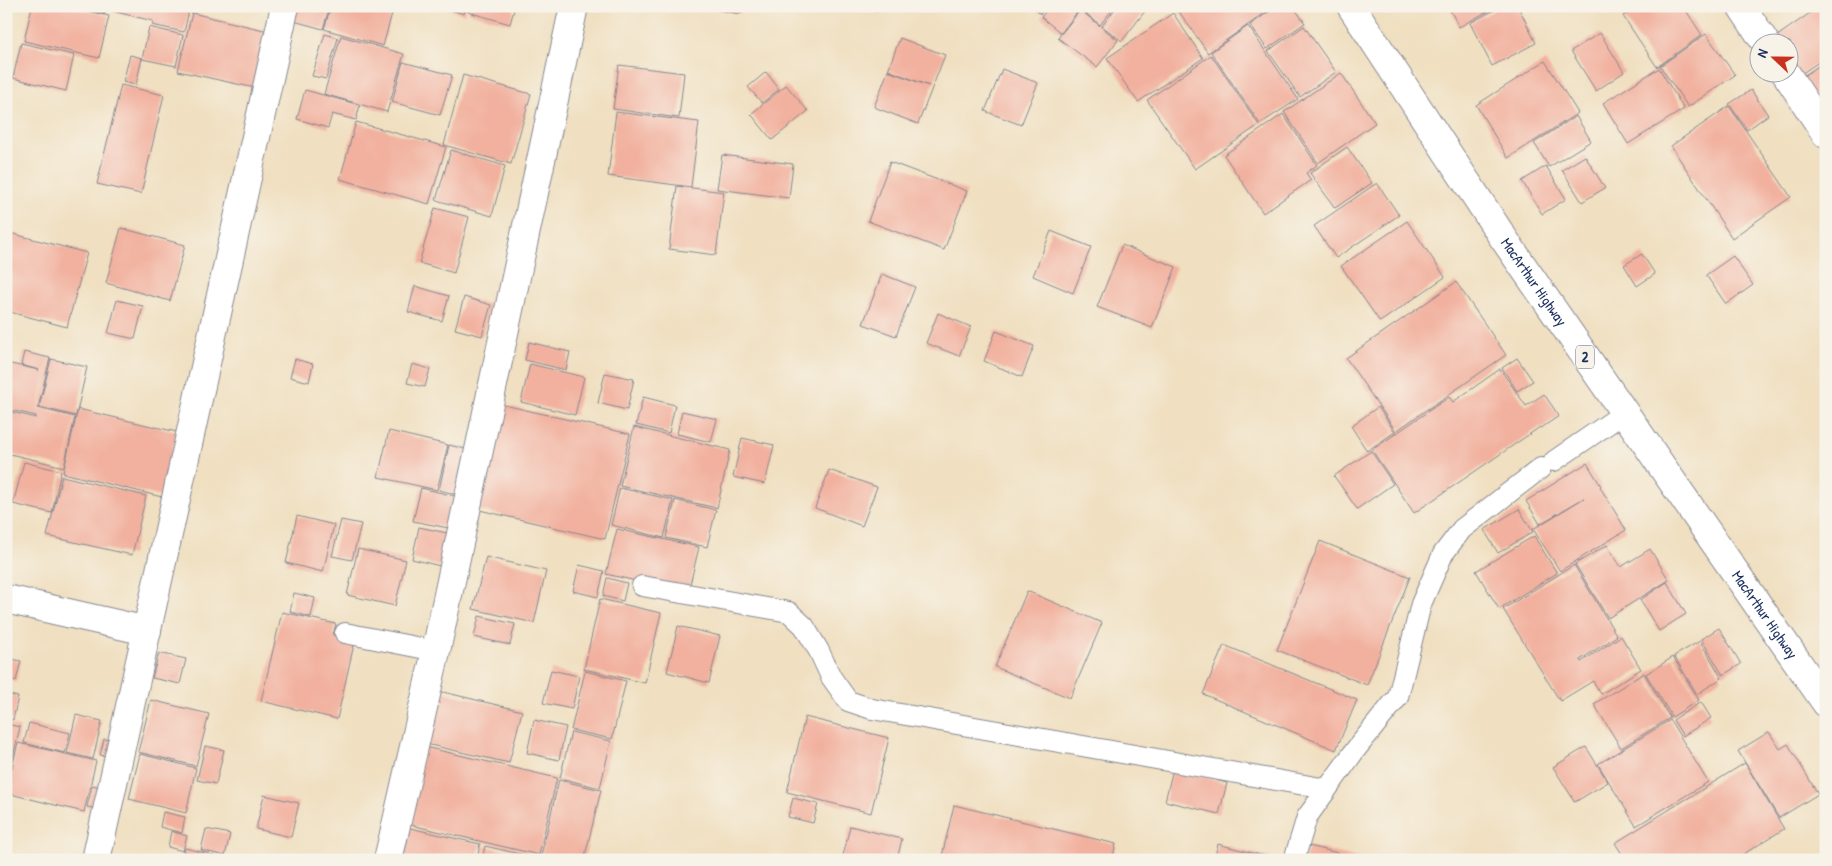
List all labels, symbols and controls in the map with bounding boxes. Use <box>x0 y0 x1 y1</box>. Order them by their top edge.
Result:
north arrow <box>1750 32 1800 82</box>
text: N <box>1751 45 1772 60</box>
street label: MacArthur Highway <box>1496 233 1572 330</box>
road number: 2 <box>1576 346 1594 368</box>
street label: MacArthur Highway <box>1727 566 1803 663</box>

